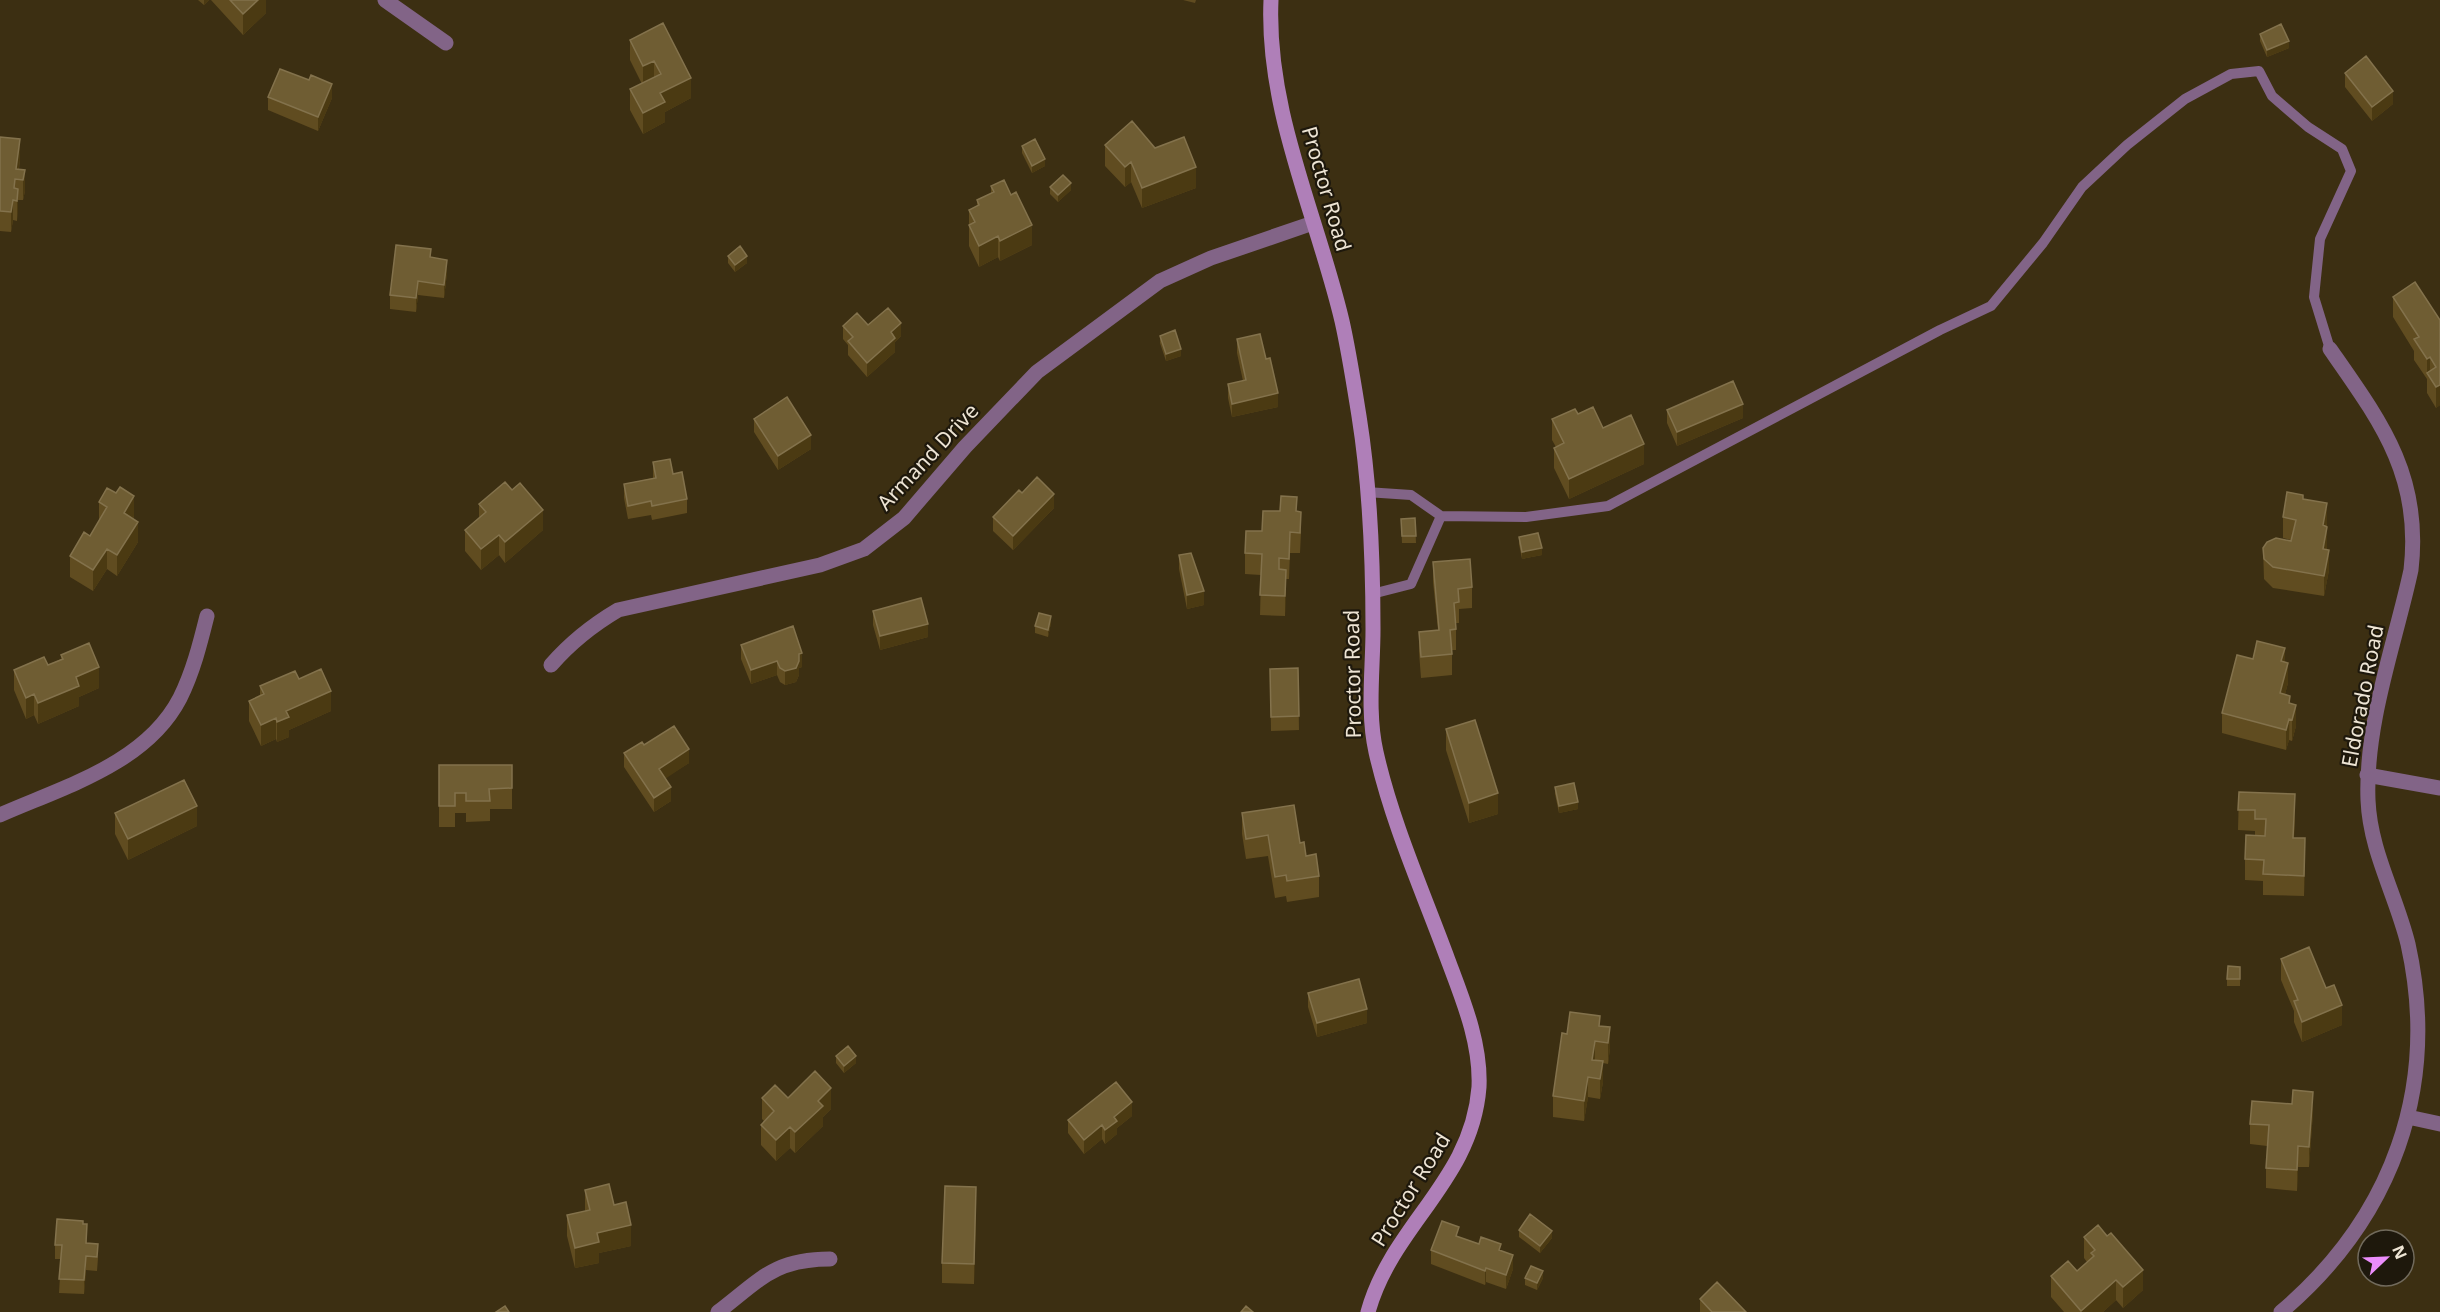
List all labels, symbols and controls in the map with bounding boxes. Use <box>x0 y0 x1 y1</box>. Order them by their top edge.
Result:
street label: Proctor Road <box>1296 123 1358 254</box>
street label: Armand Drive <box>870 397 984 516</box>
street label: Proctor Road <box>1337 609 1367 739</box>
street label: Eldorado Road <box>2335 622 2390 769</box>
street label: Proctor Road <box>1364 1128 1456 1251</box>
north arrow <box>2356 1228 2416 1288</box>
text: N <box>2387 1242 2412 1262</box>

